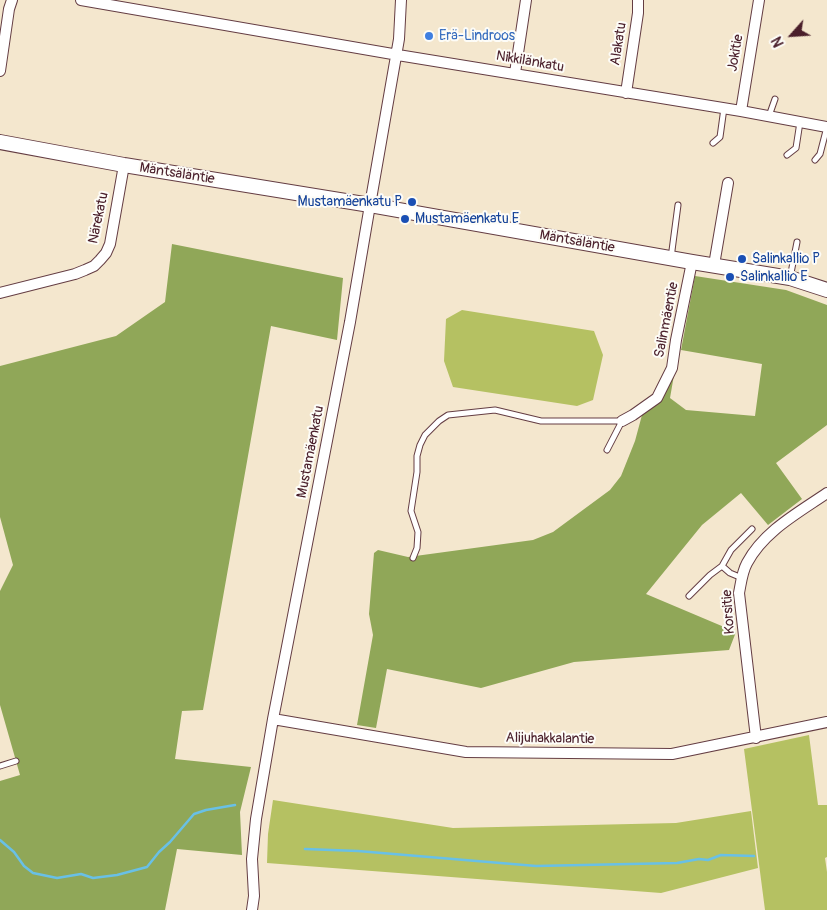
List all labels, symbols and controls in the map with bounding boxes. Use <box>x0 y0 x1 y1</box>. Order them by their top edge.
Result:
north arrow <box>767 10 817 60</box>
street label: Alakatu <box>607 21 631 67</box>
place label: Erä-Lindroos <box>439 28 515 44</box>
marker: Erä-Lindroos <box>423 30 435 42</box>
street label: Jokitie <box>724 33 748 73</box>
text: N <box>768 34 788 50</box>
street label: Nikkilänkatu <box>495 48 565 76</box>
street label: Mäntsäläntie <box>138 160 216 188</box>
street label: Närekatu <box>85 191 113 245</box>
place label: Mustamäenkatu P <box>297 194 402 210</box>
marker: Mustamäenkatu P <box>406 196 418 208</box>
place label: Mustamäenkatu E <box>415 211 519 227</box>
marker: Mustamäenkatu E <box>399 213 411 225</box>
street label: Mäntsäläntie <box>538 227 616 257</box>
place label: Salinkallio P <box>752 251 820 267</box>
marker: Salinkallio P <box>736 253 748 265</box>
place label: Salinkallio E <box>740 269 808 285</box>
marker: Salinkallio E <box>724 271 736 283</box>
street label: Salinmäentie <box>651 281 683 359</box>
street label: Mustamäenkatu <box>294 404 328 500</box>
street label: Korsitie <box>719 589 739 635</box>
street label: Alijuhakkalantie <box>506 730 594 748</box>

